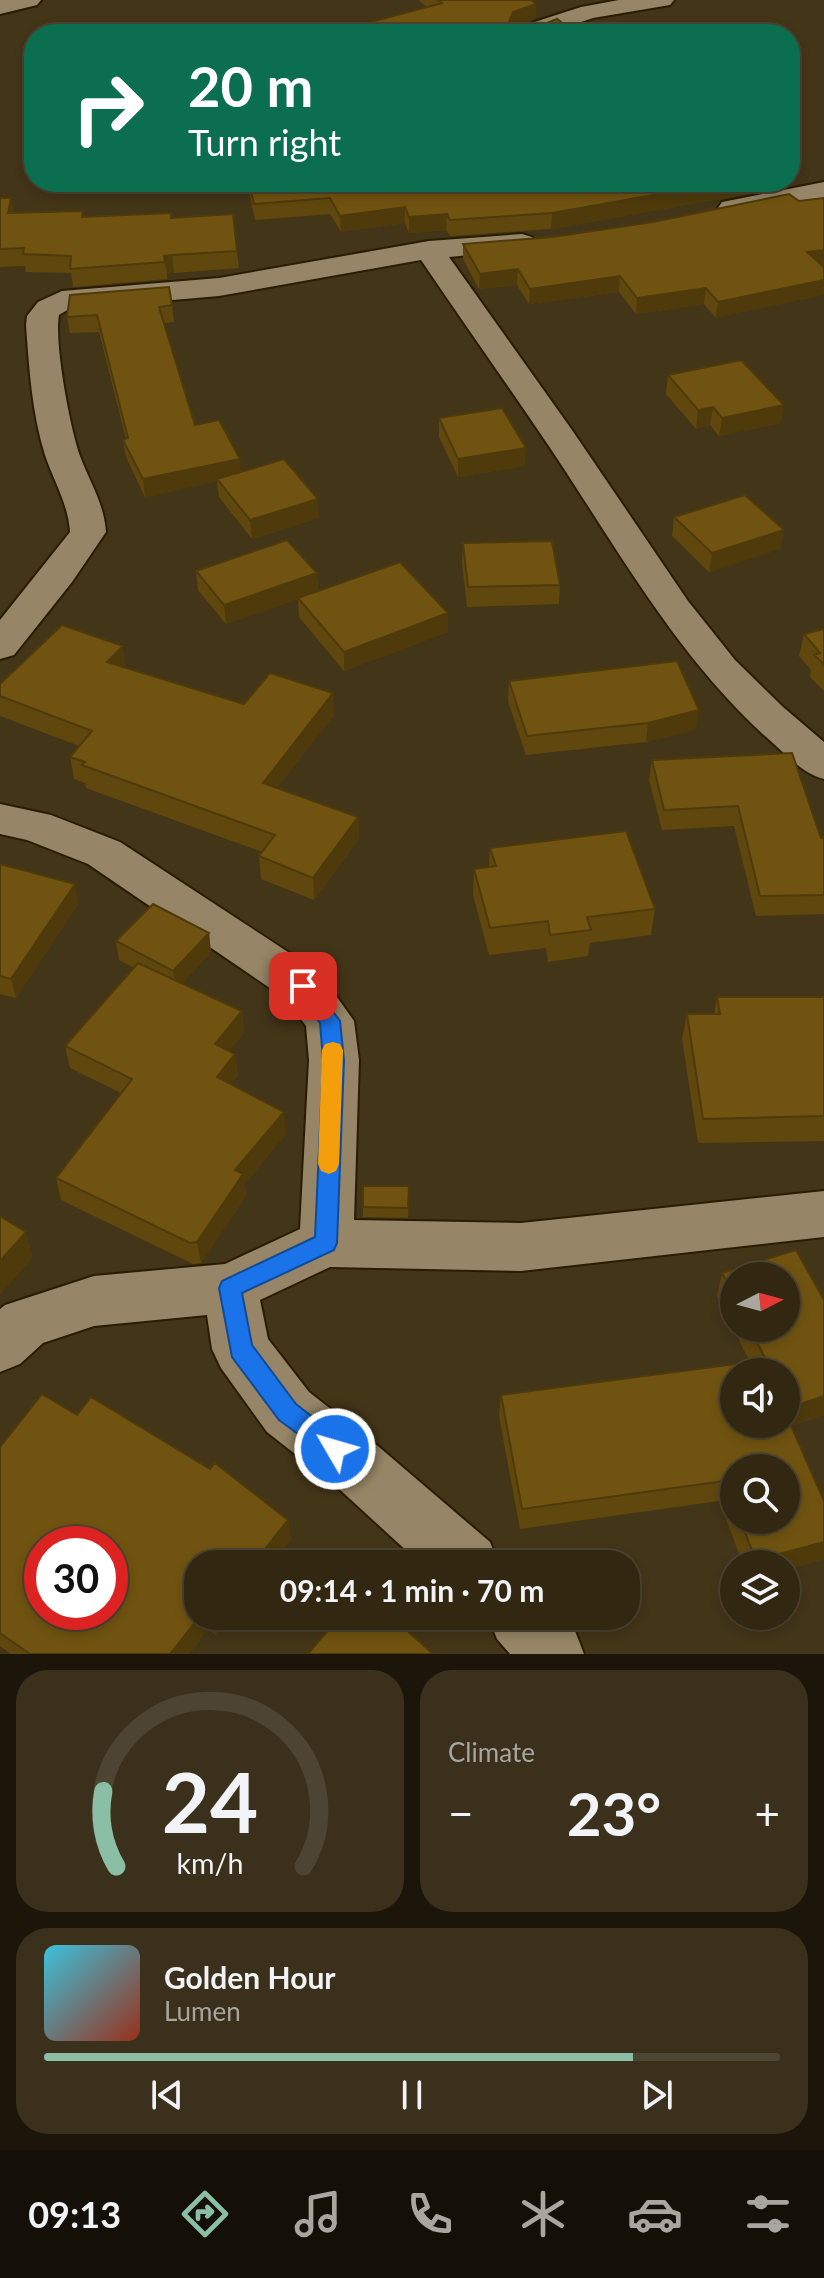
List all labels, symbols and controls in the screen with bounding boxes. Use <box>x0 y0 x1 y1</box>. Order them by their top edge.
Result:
text: 20 m <box>188 52 313 119</box>
icon: right <box>56 56 160 160</box>
text: Turn right <box>188 120 341 164</box>
pin <box>269 952 337 1020</box>
icon: arrive <box>281 964 325 1008</box>
north arrow <box>720 1262 800 1342</box>
map controls <box>720 1262 800 1630</box>
button: sound <box>720 1358 800 1438</box>
position arrow <box>293 1407 377 1491</box>
button: search <box>720 1454 800 1534</box>
speed limit sign: 30 <box>24 1526 128 1630</box>
button: layers <box>720 1550 800 1630</box>
text: 09:14 · 1 min · 70 m <box>280 1572 544 1608</box>
text: Climate <box>448 1736 535 1768</box>
text: 24 <box>162 1751 258 1851</box>
text: 23° <box>567 1777 661 1849</box>
text: − <box>448 1787 474 1839</box>
text: + <box>754 1787 780 1839</box>
text: km/h <box>177 1846 243 1880</box>
text: Golden Hour <box>164 1959 336 1995</box>
text: Lumen <box>164 1995 241 2027</box>
icon: previous <box>145 2073 189 2117</box>
icon: pause <box>390 2073 434 2117</box>
icon: next <box>635 2073 679 2117</box>
icon: directions <box>177 2186 233 2242</box>
icon: music <box>290 2186 346 2242</box>
icon: phone <box>402 2186 458 2242</box>
icon: climate <box>515 2186 571 2242</box>
icon: car <box>627 2186 683 2242</box>
icon: filters <box>740 2186 796 2242</box>
text: 09:13 <box>28 2192 121 2236</box>

